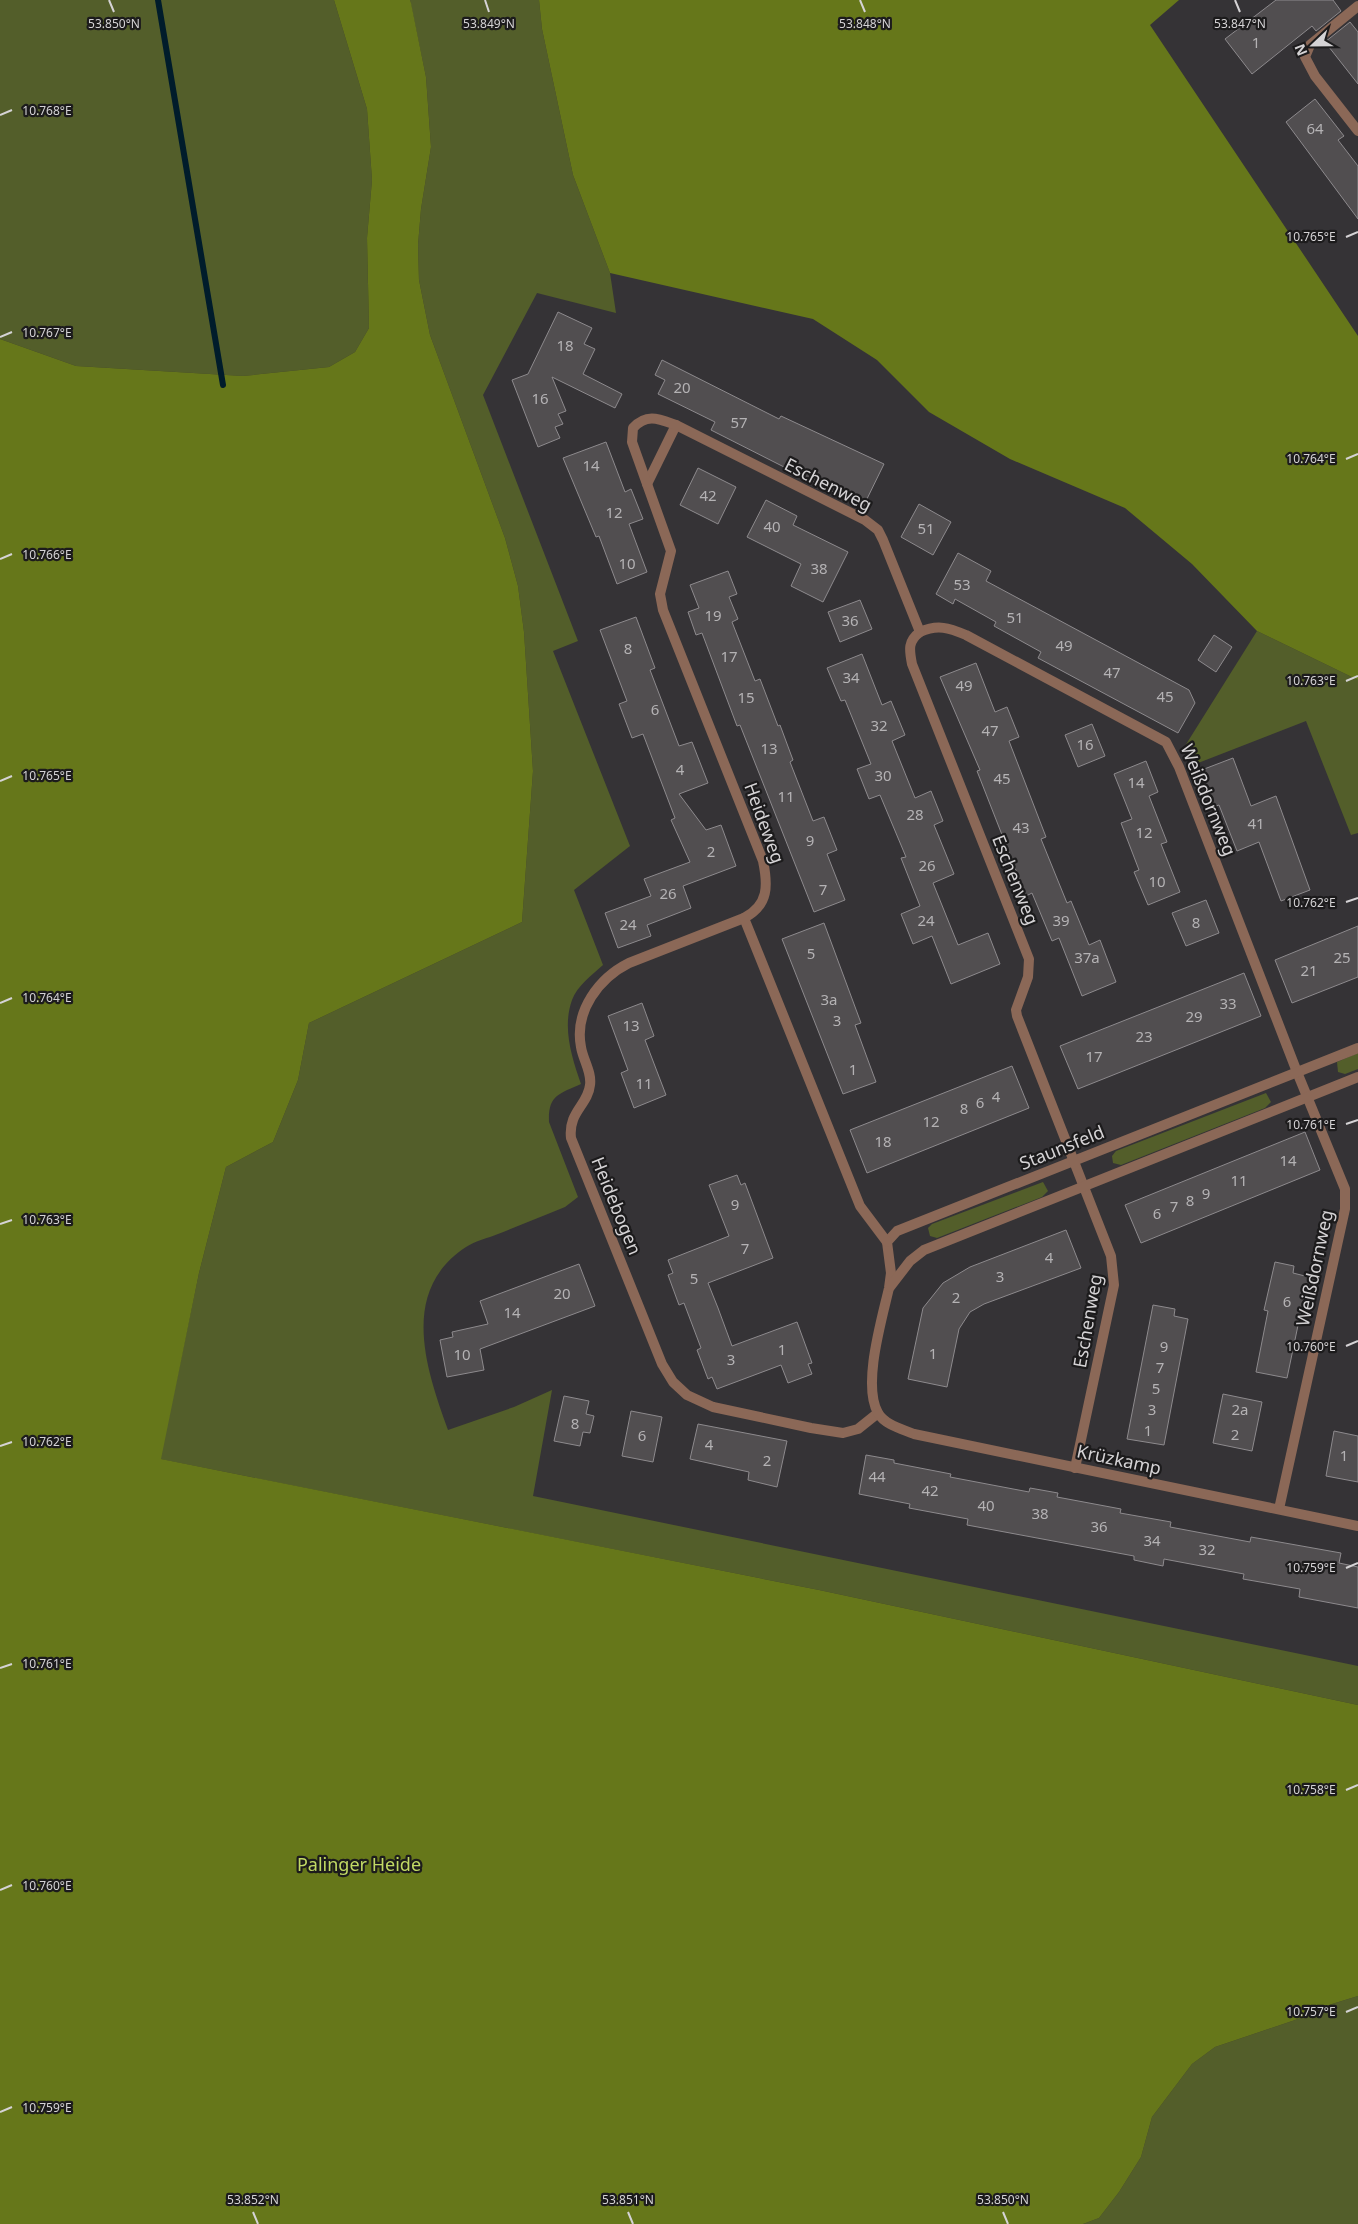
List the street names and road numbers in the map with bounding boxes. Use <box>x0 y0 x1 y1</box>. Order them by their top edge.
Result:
street label: Eschenweg <box>781 452 876 516</box>
street label: Weißdornweg <box>1176 740 1242 859</box>
street label: Heideweg <box>739 779 791 866</box>
street label: Eschenweg <box>987 831 1045 928</box>
street label: Staunsfeld <box>1016 1119 1108 1175</box>
street label: Heidebogen <box>586 1153 647 1258</box>
street label: Weißdornweg <box>1290 1207 1338 1328</box>
street label: Eschenweg <box>1067 1272 1107 1370</box>
street label: Krüzkamp <box>1075 1438 1164 1480</box>

